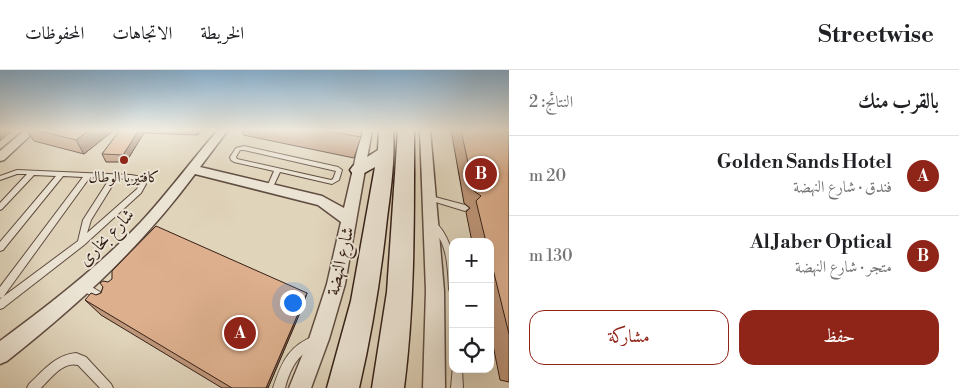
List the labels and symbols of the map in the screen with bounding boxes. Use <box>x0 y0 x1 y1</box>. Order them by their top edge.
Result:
marker: كافتيريا الوطال <box>118 154 130 166</box>
pin: B <box>465 155 497 193</box>
place label: كافتيريا الوطال <box>88 168 160 187</box>
street label: شارع بخارى <box>73 204 142 273</box>
street label: شارع النهضة <box>321 224 362 299</box>
your location <box>280 290 306 316</box>
pin: A <box>224 314 256 352</box>

